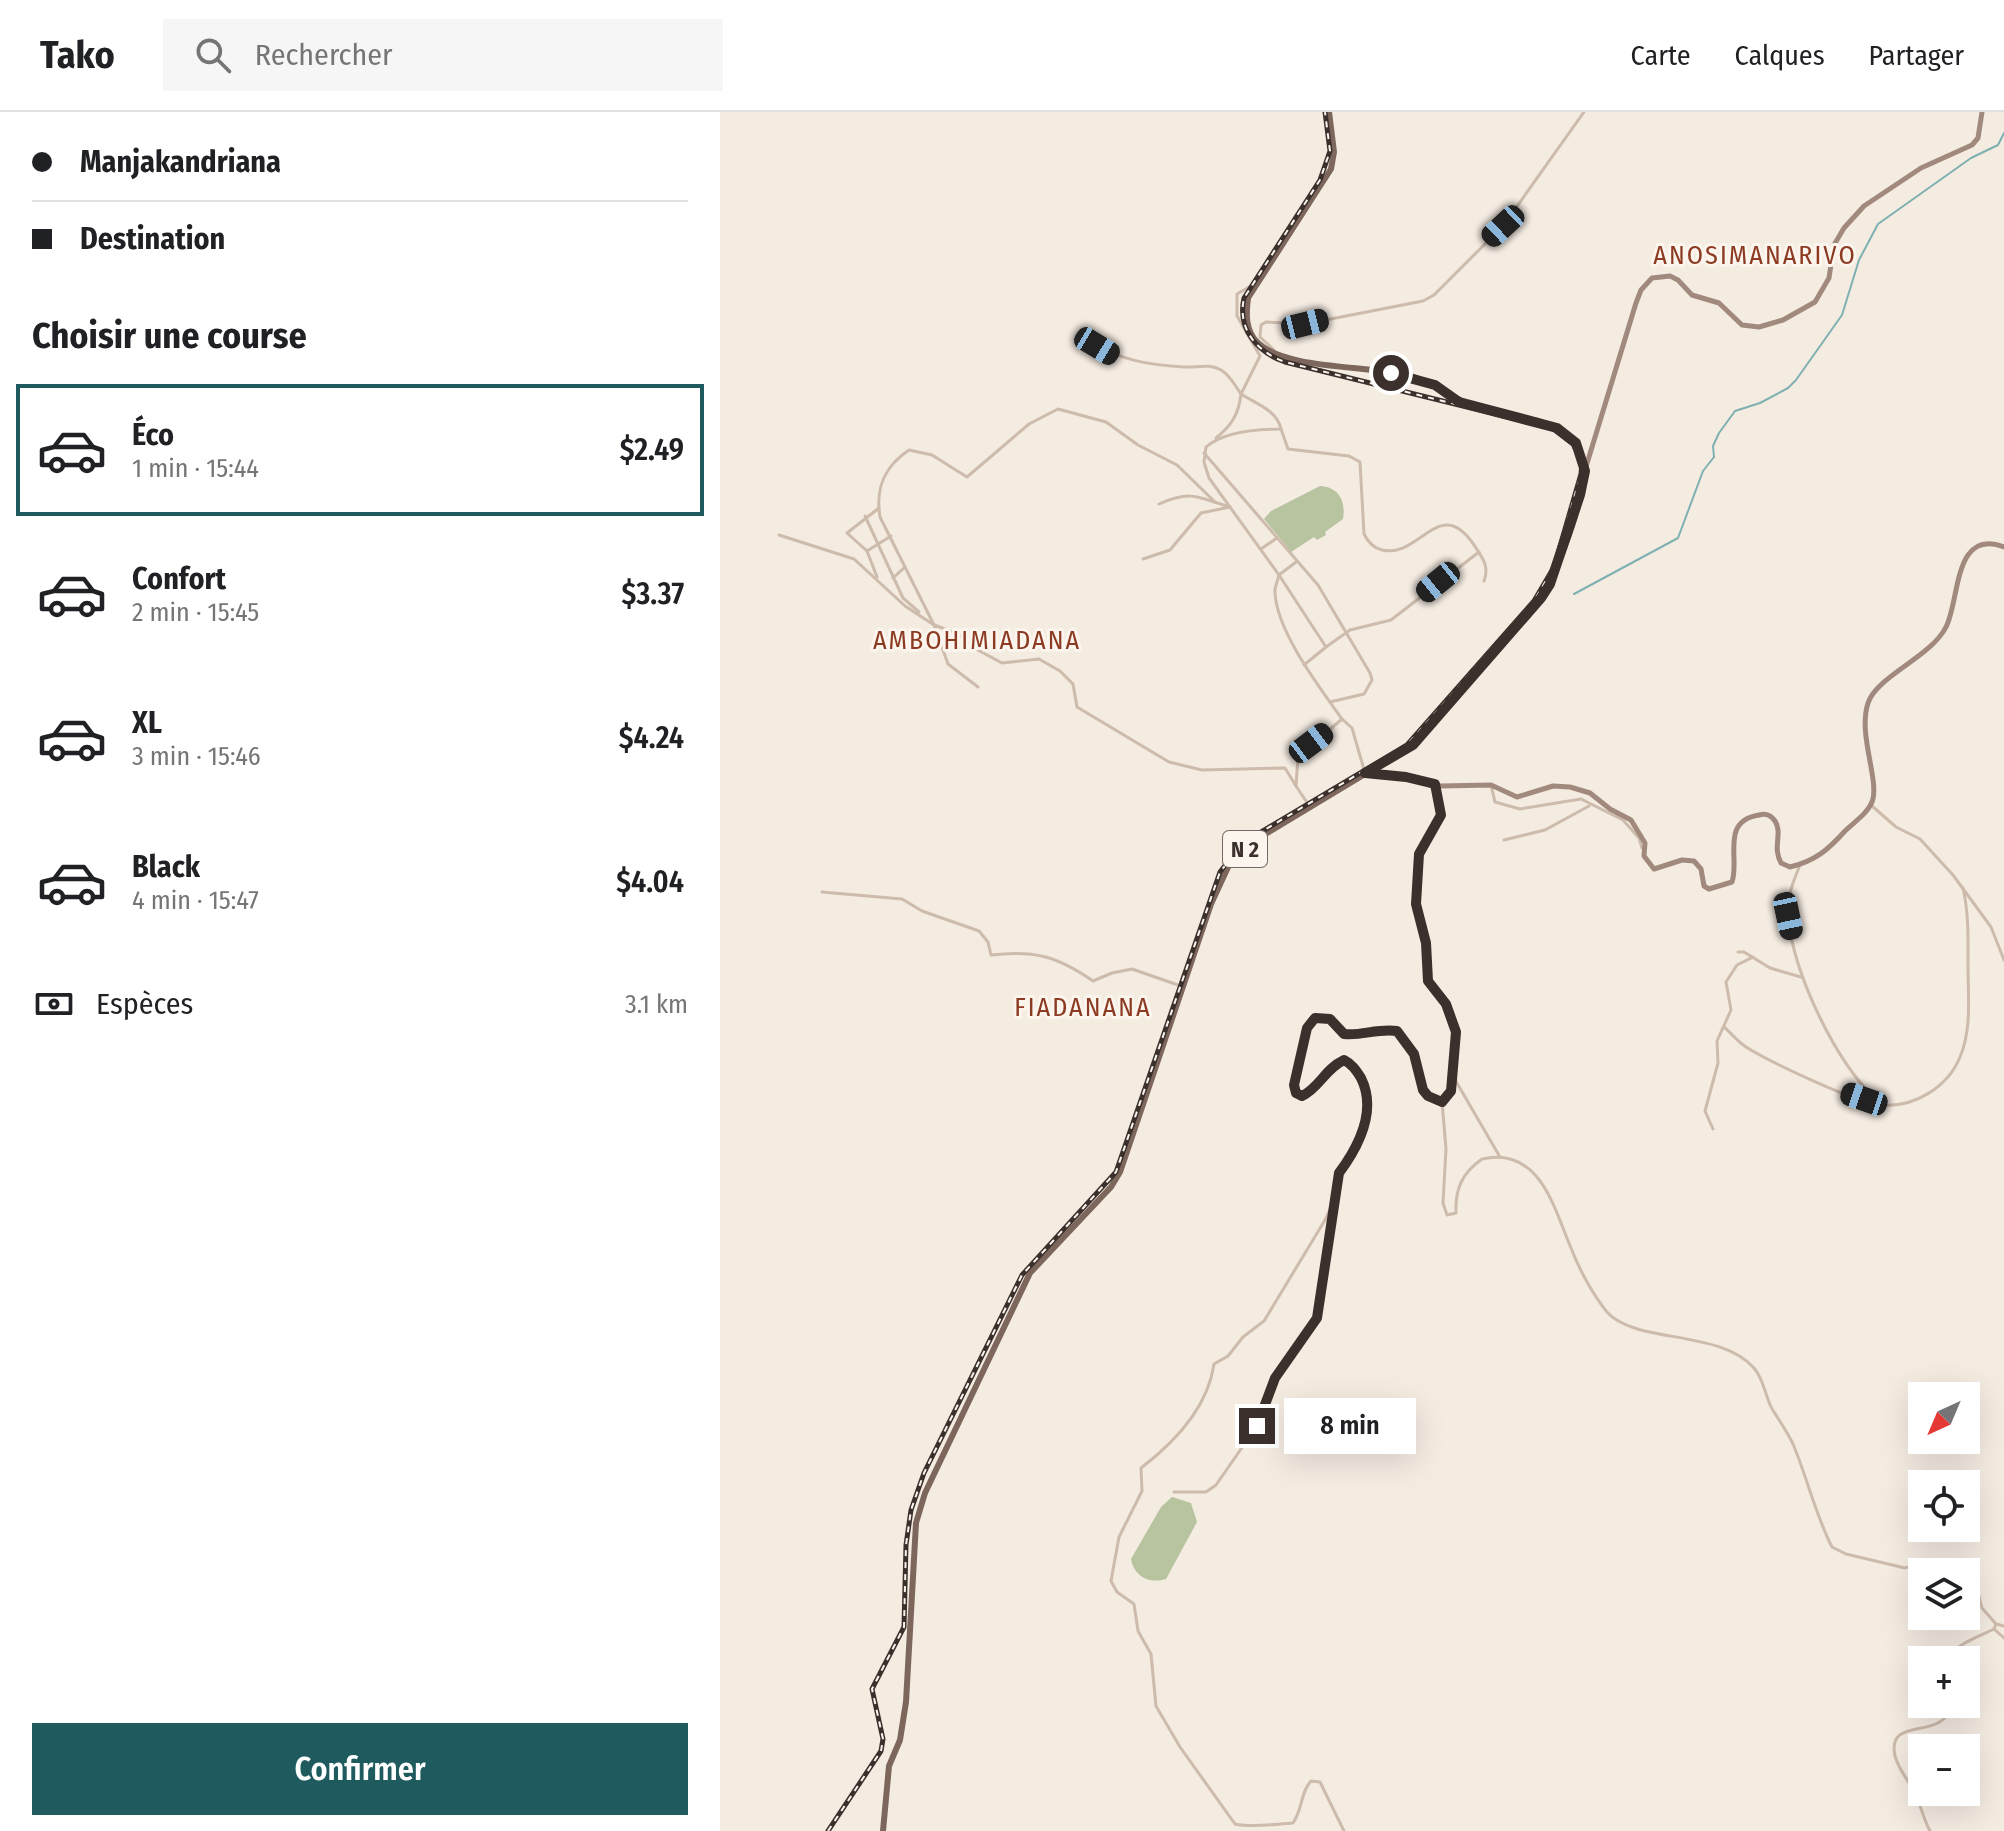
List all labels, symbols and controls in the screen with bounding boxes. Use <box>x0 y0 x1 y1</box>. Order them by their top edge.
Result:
search box <box>163 19 723 91</box>
text: Tako <box>40 32 115 78</box>
icon: search <box>191 33 235 77</box>
text: Rechercher <box>255 37 393 73</box>
text: Carte <box>1631 39 1691 72</box>
text: Calques <box>1735 39 1825 72</box>
text: Partager <box>1869 39 1964 72</box>
text: Manjakandriana <box>80 144 281 180</box>
car <box>1477 201 1529 251</box>
text: Destination <box>80 221 225 257</box>
district label: ANOSIMANARIVO <box>1653 240 1857 271</box>
car <box>1279 307 1331 341</box>
text: Choisir une course <box>32 314 307 358</box>
car <box>1070 323 1124 369</box>
route start <box>1373 355 1409 391</box>
icon: car <box>36 414 108 486</box>
text: Éco <box>132 417 174 453</box>
text: $2.49 <box>620 432 684 468</box>
text: 1 min · 15:44 <box>132 453 259 484</box>
icon: car <box>36 558 108 630</box>
car <box>1412 558 1464 606</box>
text: Confort <box>132 561 226 597</box>
text: $3.37 <box>621 576 684 612</box>
text: 2 min · 15:45 <box>132 597 259 628</box>
district label: AMBOHIMIADANA <box>873 625 1081 656</box>
icon: car <box>36 702 108 774</box>
text: XL <box>132 705 162 741</box>
car <box>1285 719 1337 767</box>
text: $4.24 <box>619 720 684 756</box>
text: 3 min · 15:46 <box>132 741 261 772</box>
road number: N 2 <box>1223 831 1267 867</box>
icon: car <box>36 846 108 918</box>
text: Black <box>132 849 200 885</box>
text: $4.04 <box>616 864 684 900</box>
text: 4 min · 15:47 <box>132 885 259 916</box>
car <box>1771 890 1805 942</box>
icon: cash <box>32 982 76 1026</box>
text: Espèces <box>96 986 193 1022</box>
text: 3.1 km <box>625 989 688 1020</box>
district label: FIADANANA <box>1014 992 1152 1023</box>
car <box>1837 1080 1891 1118</box>
north arrow <box>1908 1382 1980 1454</box>
map controls <box>1908 1382 1980 1806</box>
callout: 8 min <box>1285 1398 1417 1454</box>
route end <box>1239 1408 1275 1444</box>
text: 8 min <box>1320 1410 1380 1441</box>
button: locate <box>1908 1470 1980 1542</box>
button: layers <box>1908 1558 1980 1630</box>
button: + <box>1908 1646 1980 1718</box>
button: Confirmer <box>32 1723 688 1815</box>
button: − <box>1908 1734 1980 1806</box>

